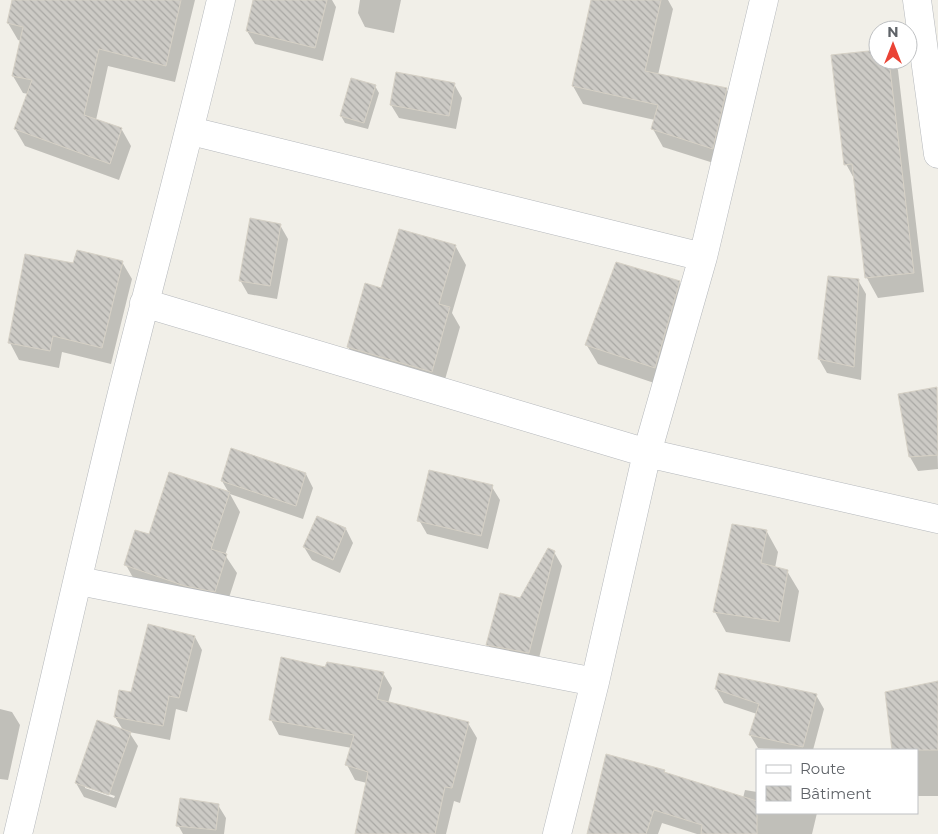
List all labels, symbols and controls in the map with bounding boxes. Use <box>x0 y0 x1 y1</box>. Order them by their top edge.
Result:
north arrow <box>868 20 918 70</box>
text: N <box>887 23 899 41</box>
legend <box>756 749 918 814</box>
text: Route <box>800 759 845 778</box>
text: Bâtiment <box>800 784 872 803</box>

